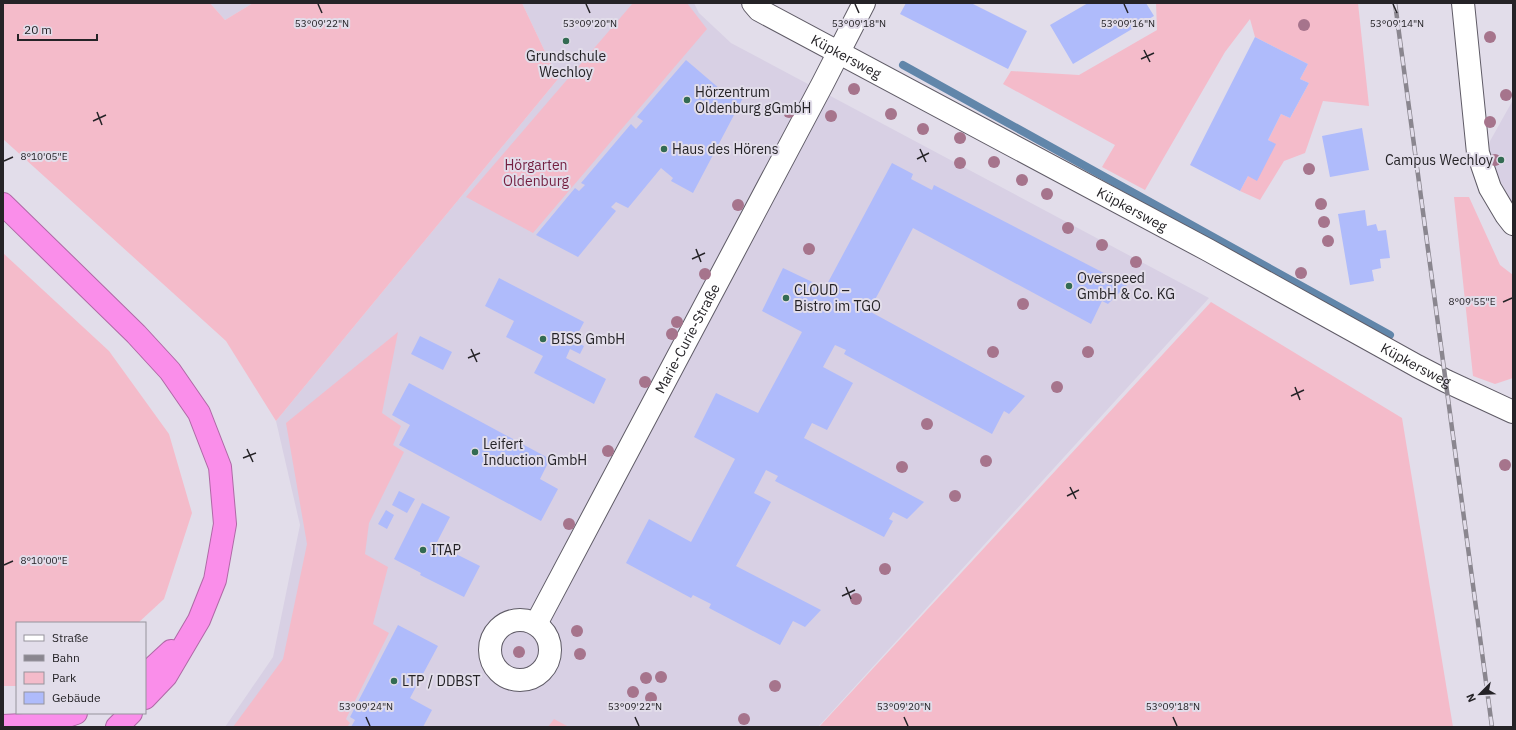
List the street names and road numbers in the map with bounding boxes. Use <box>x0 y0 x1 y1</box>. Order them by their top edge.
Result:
street label: Küpkersweg <box>808 30 885 83</box>
street label: Küpkersweg <box>1094 183 1171 236</box>
street label: Marie-Curie-Straße <box>651 280 724 397</box>
street label: Küpkersweg <box>1378 339 1455 391</box>

